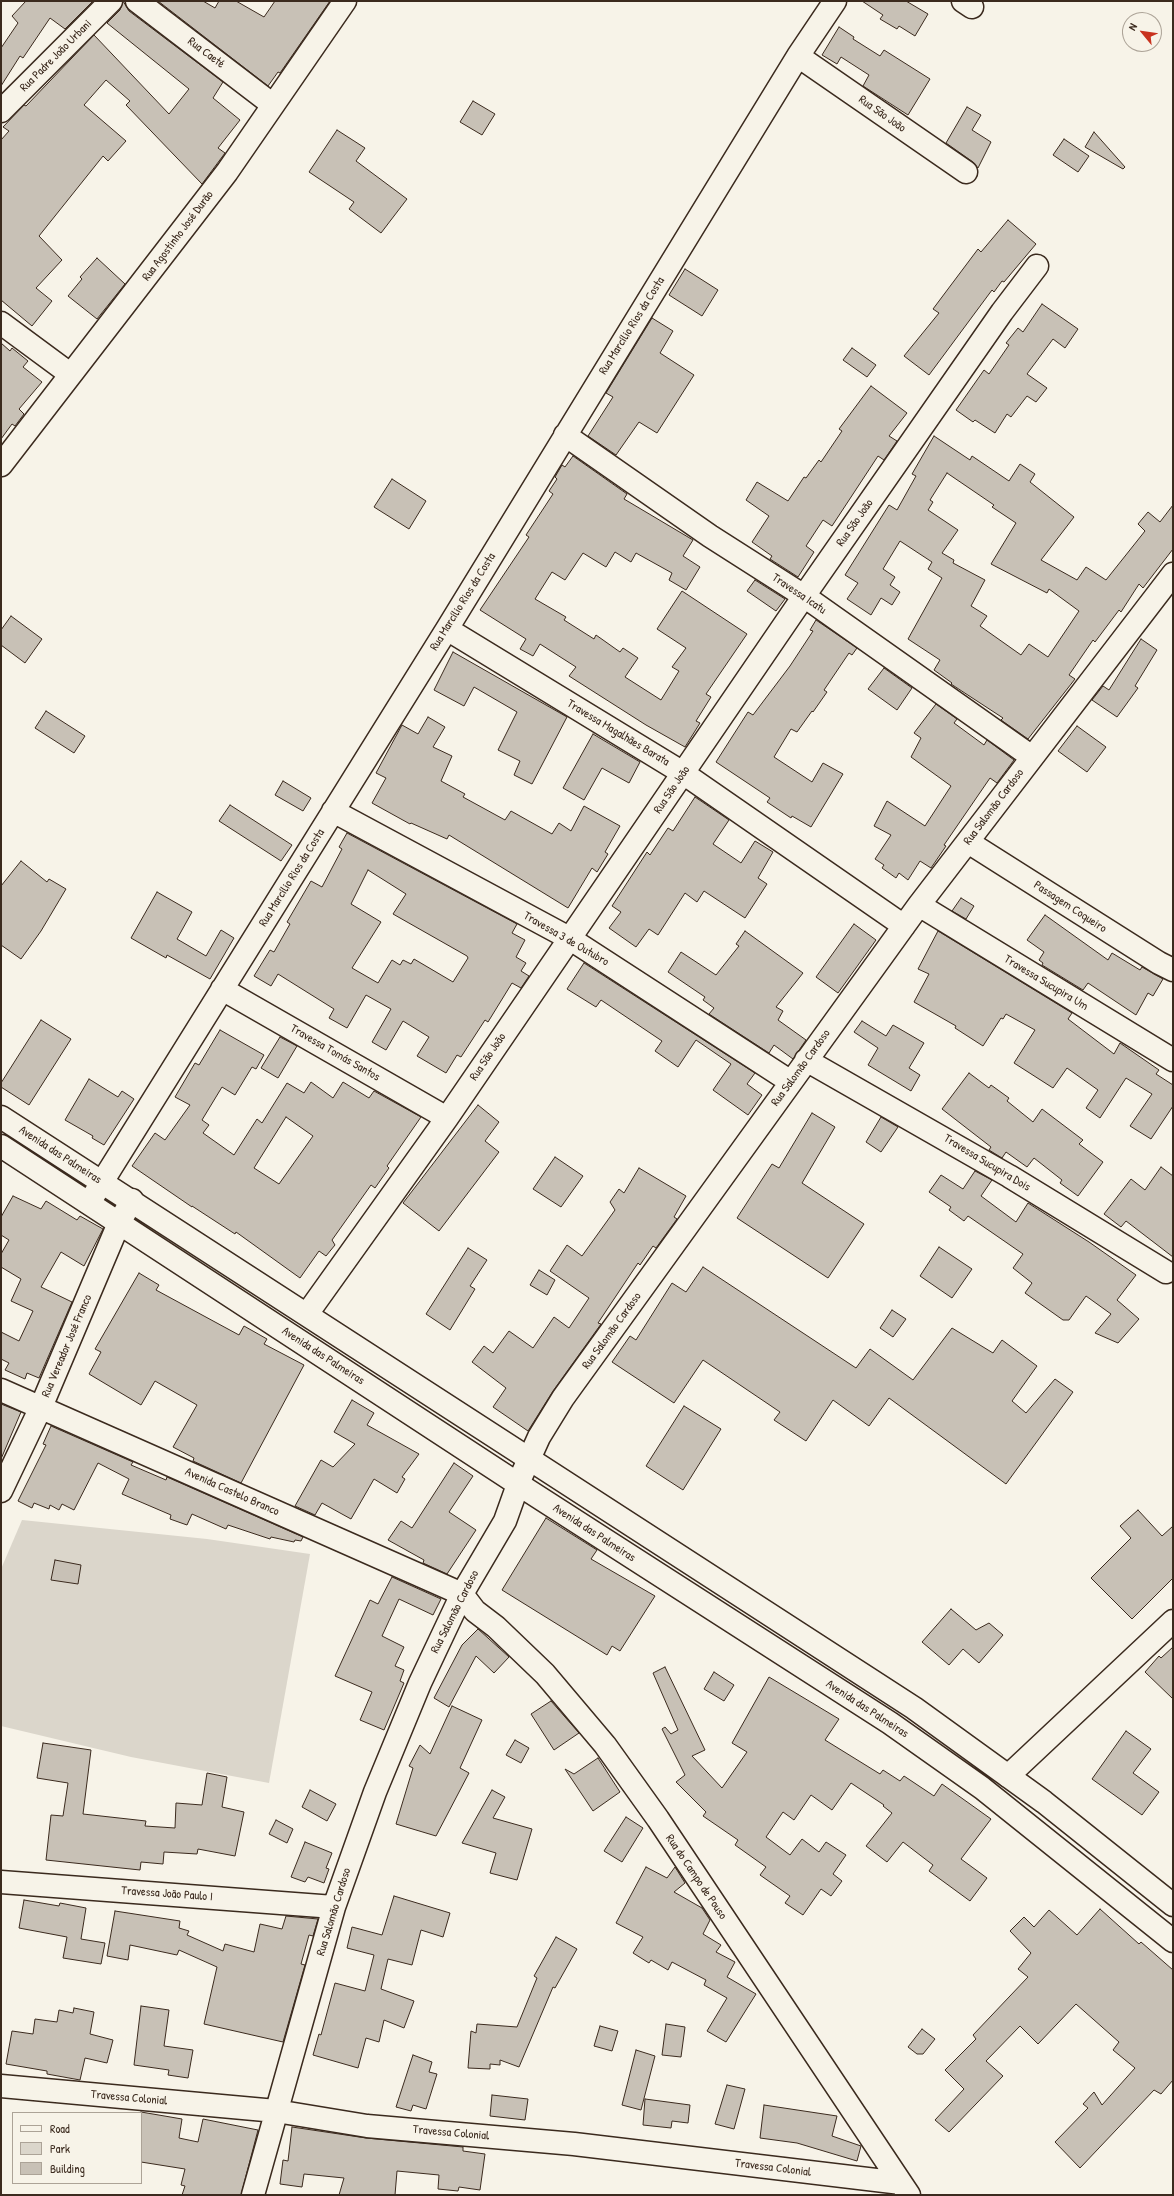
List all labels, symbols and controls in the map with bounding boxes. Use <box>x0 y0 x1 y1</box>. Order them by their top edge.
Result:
north arrow <box>1122 12 1162 52</box>
street label: Rua Padre João Urbani <box>17 17 95 95</box>
text: N <box>1125 21 1140 33</box>
street label: Rua Caeté <box>185 34 227 72</box>
street label: Rua São João <box>856 93 908 135</box>
street label: Rua Agostinho José Durão <box>139 188 217 284</box>
street label: Rua Marcílio Rios da Costa <box>596 275 668 377</box>
street label: Rua São João <box>834 497 876 549</box>
street label: Rua Marcílio Rios da Costa <box>427 551 499 653</box>
street label: Travessa Icatu <box>769 571 829 617</box>
street label: Travessa Magalhães Barata <box>564 697 672 769</box>
street label: Rua São João <box>651 763 693 817</box>
street label: Rua Salomão Cardoso <box>961 766 1027 848</box>
street label: Rua Marcílio Rios da Costa <box>256 827 328 929</box>
street label: Passagem Coqueiro <box>1031 878 1109 936</box>
street label: Travessa 3 de Outubro <box>521 909 611 969</box>
street label: Travessa Sucupira Um <box>1001 952 1091 1014</box>
street label: Travessa Tomás Santos <box>288 1021 382 1085</box>
street label: Rua Salomão Cardoso <box>768 1027 834 1109</box>
street label: Rua São João <box>467 1030 509 1084</box>
street label: Avenida das Palmeiras <box>16 1123 104 1187</box>
street label: Travessa Sucupira Dois <box>941 1131 1033 1195</box>
street label: Rua Salomão Cardoso <box>579 1290 645 1372</box>
street label: Rua Vereador José Franco <box>39 1292 95 1400</box>
street label: Avenida das Palmeiras <box>279 1324 367 1388</box>
street label: Avenida Castelo Branco <box>183 1465 281 1519</box>
street label: Avenida das Palmeiras <box>550 1501 638 1565</box>
street label: Rua Salomão Cardoso <box>428 1568 482 1656</box>
street label: Avenida das Palmeiras <box>823 1677 911 1741</box>
street label: Rua do Campo de Pouso <box>662 1832 730 1922</box>
street label: Rua Salomão Cardoso <box>314 1866 354 1958</box>
street label: Travessa João Paulo I <box>121 1884 213 1904</box>
street label: Travessa Colonial <box>90 2087 168 2109</box>
legend <box>12 2112 142 2184</box>
text: Road <box>50 2120 70 2137</box>
street label: Travessa Colonial <box>412 2122 490 2144</box>
text: Park <box>50 2140 70 2157</box>
street label: Travessa Colonial <box>734 2156 812 2180</box>
text: Building <box>50 2160 85 2177</box>

